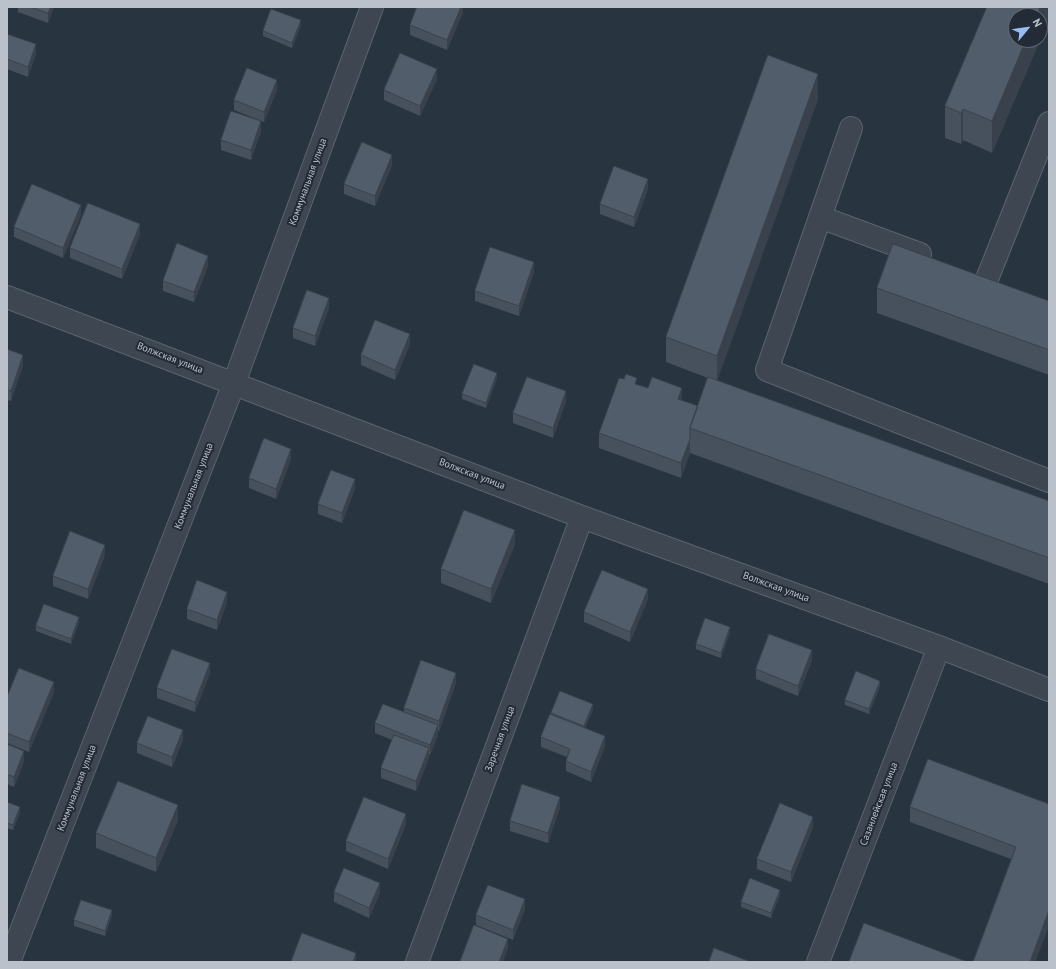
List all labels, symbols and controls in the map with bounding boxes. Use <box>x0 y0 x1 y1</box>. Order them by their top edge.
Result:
north arrow <box>1008 8 1048 48</box>
text: N <box>1030 16 1045 29</box>
street label: Коммунальная улица <box>287 137 329 227</box>
street label: Волжская улица <box>135 340 205 376</box>
street label: Коммунальная улица <box>172 441 216 531</box>
street label: Волжская улица <box>437 456 507 492</box>
street label: Волжская улица <box>741 569 811 605</box>
street label: Заречная улица <box>483 705 517 773</box>
street label: Коммунальная улица <box>55 743 99 833</box>
street label: Сазанлейская улица <box>858 761 900 847</box>

